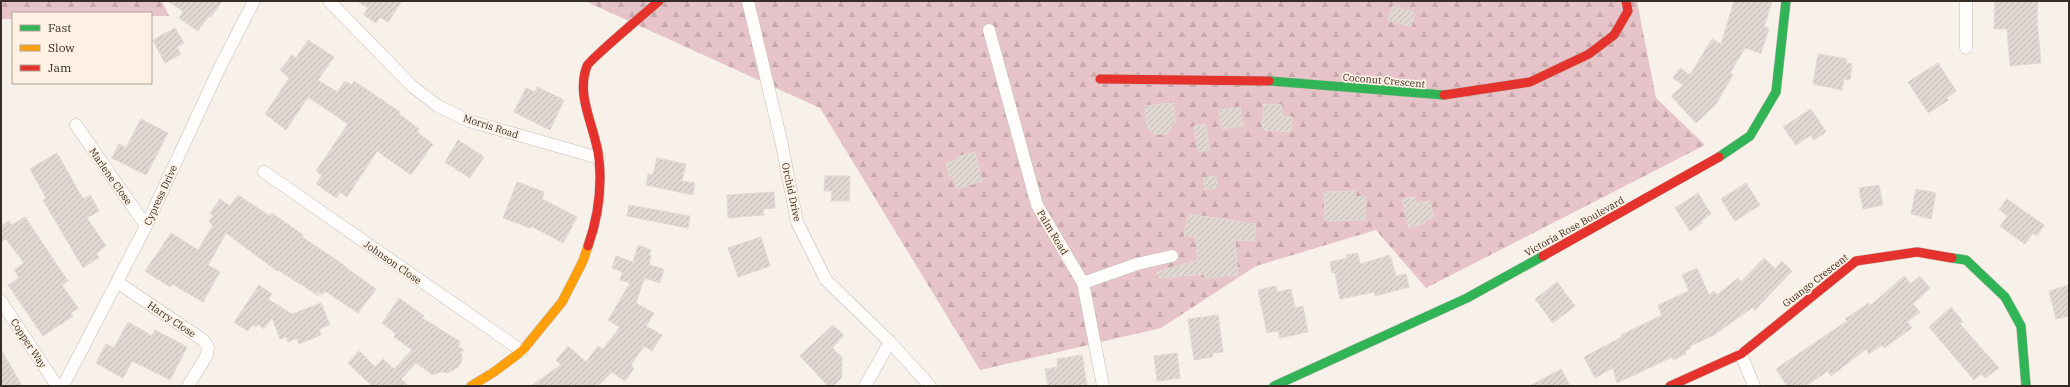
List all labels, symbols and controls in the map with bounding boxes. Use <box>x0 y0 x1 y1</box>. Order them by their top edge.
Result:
legend <box>12 12 152 84</box>
text: Fast <box>48 20 72 35</box>
text: Slow <box>48 40 75 55</box>
text: Jam <box>48 60 72 75</box>
street label: Coconut Crescent <box>1342 70 1426 91</box>
street label: Morris Road <box>462 111 520 142</box>
street label: Marlene Close <box>86 145 135 207</box>
street label: Orchid Drive <box>779 162 804 223</box>
street label: Cypress Drive <box>141 163 180 227</box>
street label: Victoria Rose Boulevard <box>1522 194 1626 259</box>
street label: Palm Road <box>1034 207 1071 257</box>
street label: Johnson Close <box>361 238 424 287</box>
street label: Guango Crescent <box>1780 250 1851 310</box>
street label: Harry Close <box>145 298 198 340</box>
street label: Copper Way <box>8 316 50 371</box>

